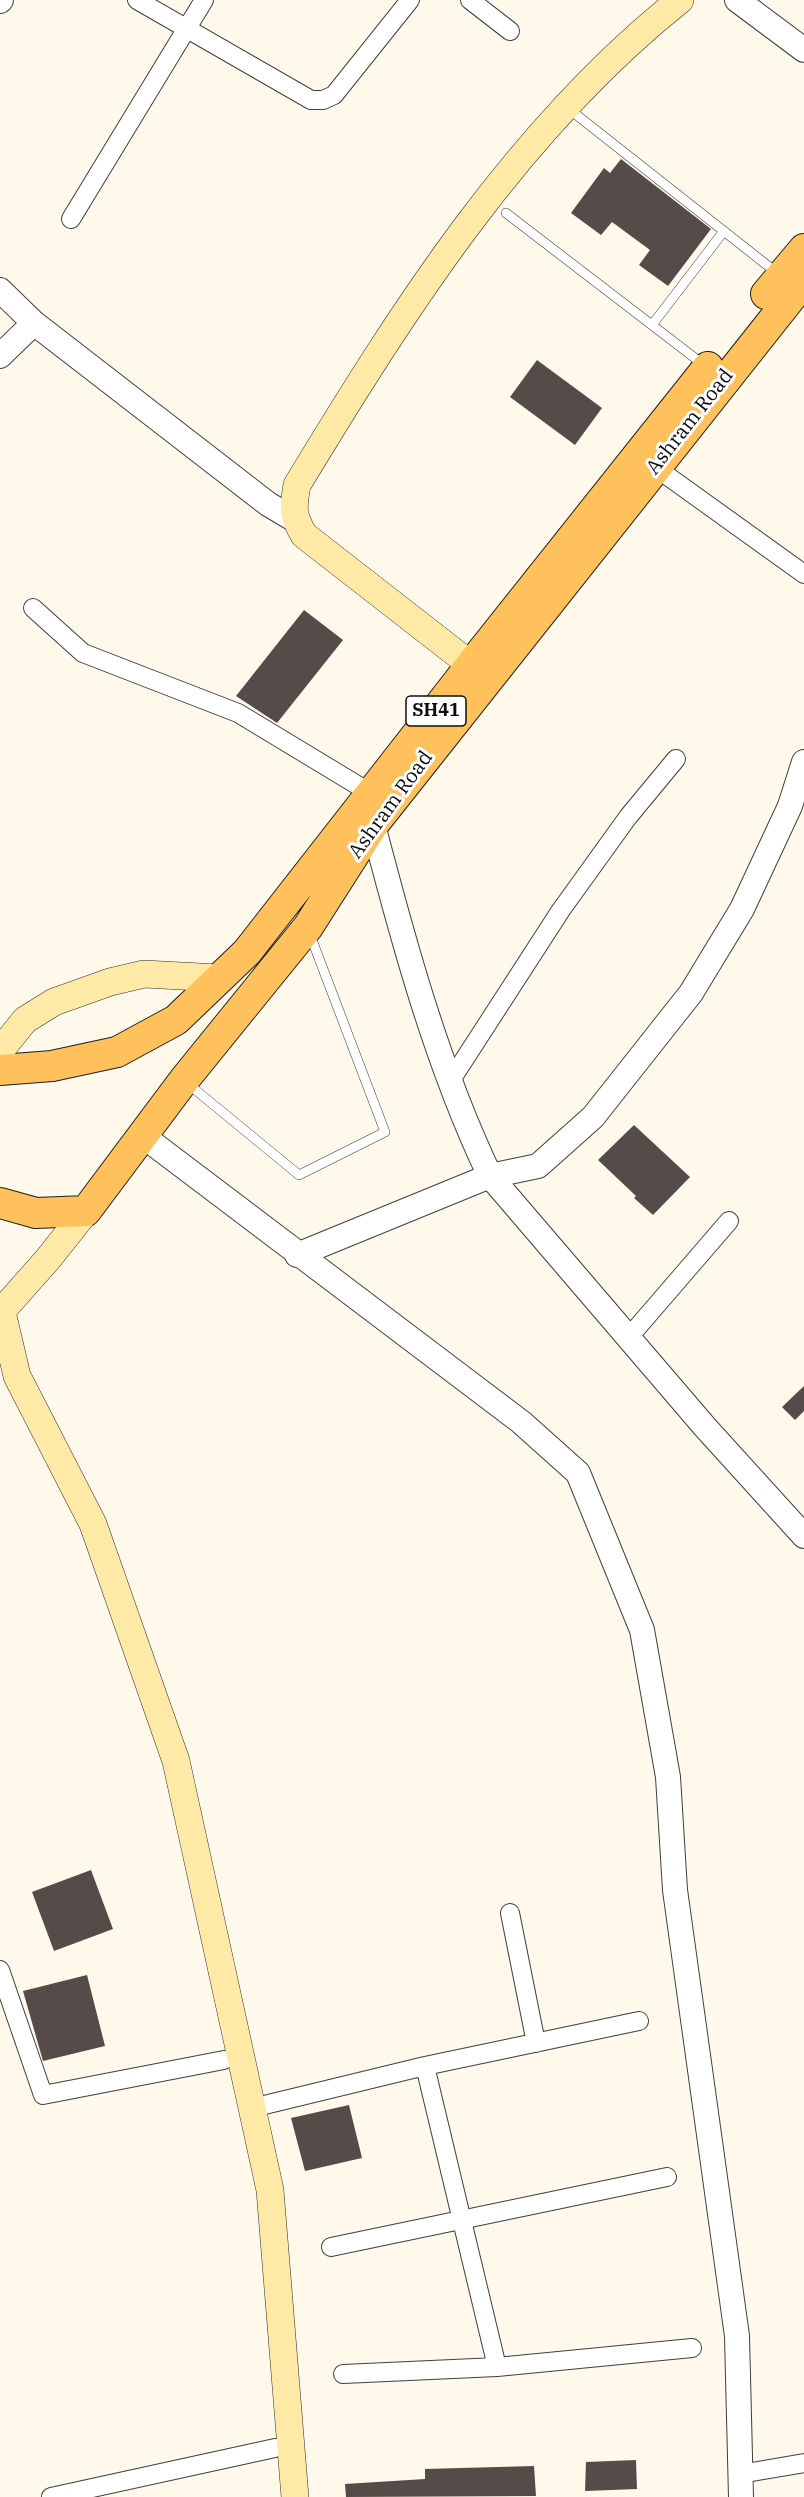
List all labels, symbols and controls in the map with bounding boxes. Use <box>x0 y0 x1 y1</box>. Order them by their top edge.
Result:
street label: Ashram Road <box>641 365 739 479</box>
road number: SH41 <box>406 696 466 726</box>
street label: Ashram Road <box>344 747 438 863</box>

